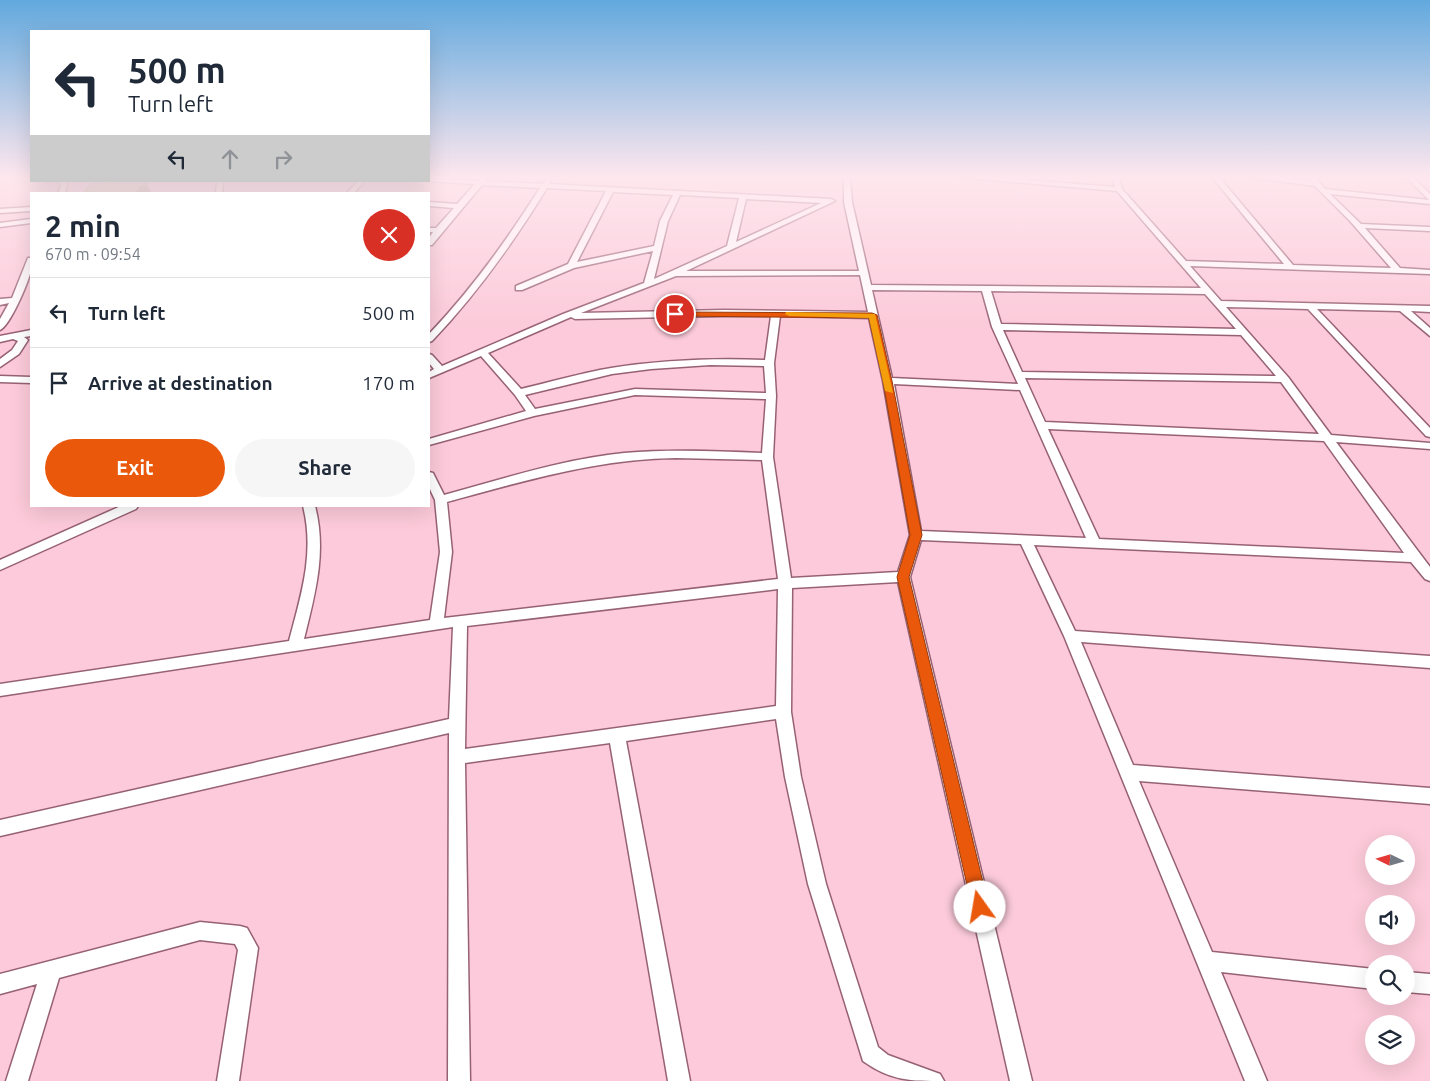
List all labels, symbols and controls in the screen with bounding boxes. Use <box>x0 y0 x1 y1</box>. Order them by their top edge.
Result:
icon: left <box>45 50 110 115</box>
text: 500 m <box>128 50 226 90</box>
text: Turn left <box>128 91 213 116</box>
icon: left <box>163 145 191 173</box>
icon: ahead <box>216 145 244 173</box>
icon: right <box>269 145 297 173</box>
text: 2 min <box>45 209 121 243</box>
button: close <box>363 209 415 261</box>
text: 670 m · 09:54 <box>45 245 141 263</box>
pin <box>654 293 696 335</box>
icon: left <box>45 299 73 327</box>
icon: arrive <box>661 300 689 328</box>
text: Turn left <box>88 302 166 324</box>
text: 500 m <box>362 302 415 324</box>
icon: arrive <box>45 369 73 397</box>
text: Arrive at destination <box>88 372 273 394</box>
text: 170 m <box>362 372 415 394</box>
button: Exit <box>45 439 225 497</box>
button: Share <box>235 439 415 497</box>
north arrow <box>1365 835 1415 885</box>
map controls <box>1365 835 1415 1065</box>
position arrow <box>953 880 1005 932</box>
button: sound <box>1365 895 1415 945</box>
button: search <box>1365 955 1415 1005</box>
button: layers <box>1365 1015 1415 1065</box>

